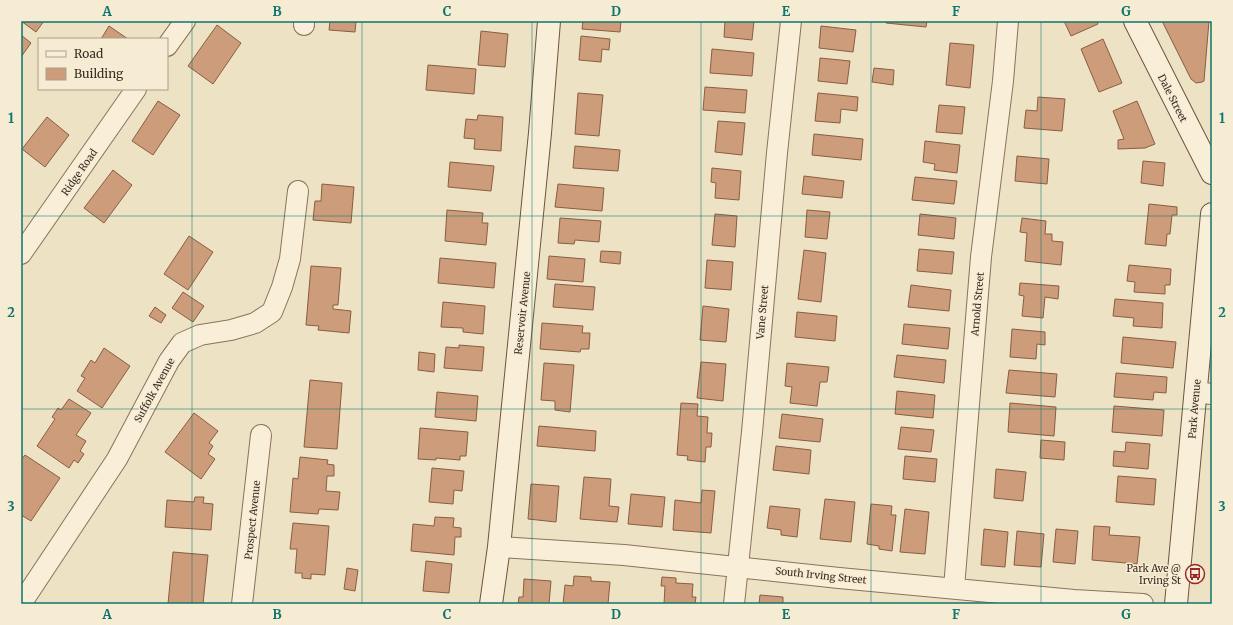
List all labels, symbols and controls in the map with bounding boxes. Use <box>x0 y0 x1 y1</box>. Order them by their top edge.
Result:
text: A <box>101 3 112 20</box>
text: B <box>272 3 282 20</box>
text: C <box>443 3 452 20</box>
text: D <box>611 3 621 20</box>
text: E <box>782 3 791 20</box>
text: F <box>952 3 960 20</box>
text: G <box>1121 3 1131 20</box>
legend <box>38 38 168 90</box>
text: Road <box>74 46 103 61</box>
text: Building <box>74 66 124 81</box>
street label: Dale Street <box>1155 72 1190 125</box>
text: 1 <box>8 110 14 127</box>
text: 1 <box>1219 110 1225 127</box>
street label: Ridge Road <box>59 146 100 198</box>
street label: Reservoir Avenue <box>512 271 533 355</box>
street label: Arnold Street <box>968 271 987 338</box>
street label: Vane Street <box>754 284 771 341</box>
text: 2 <box>7 304 15 321</box>
text: 2 <box>1218 304 1226 321</box>
street label: Suffolk Avenue <box>131 356 178 425</box>
street label: Park Avenue <box>1185 379 1204 439</box>
street label: Prospect Avenue <box>242 480 263 560</box>
text: 3 <box>7 498 15 515</box>
text: 3 <box>1218 498 1226 515</box>
place label: Park Ave @ Irving St <box>1127 562 1181 587</box>
bus stop icon: Park Ave @ Irving St <box>1184 563 1206 585</box>
street label: South Irving Street <box>775 564 867 587</box>
text: A <box>101 606 112 623</box>
text: B <box>272 606 282 623</box>
text: C <box>443 606 452 623</box>
text: D <box>611 606 621 623</box>
text: E <box>782 606 791 623</box>
text: F <box>952 606 960 623</box>
text: G <box>1121 606 1131 623</box>

